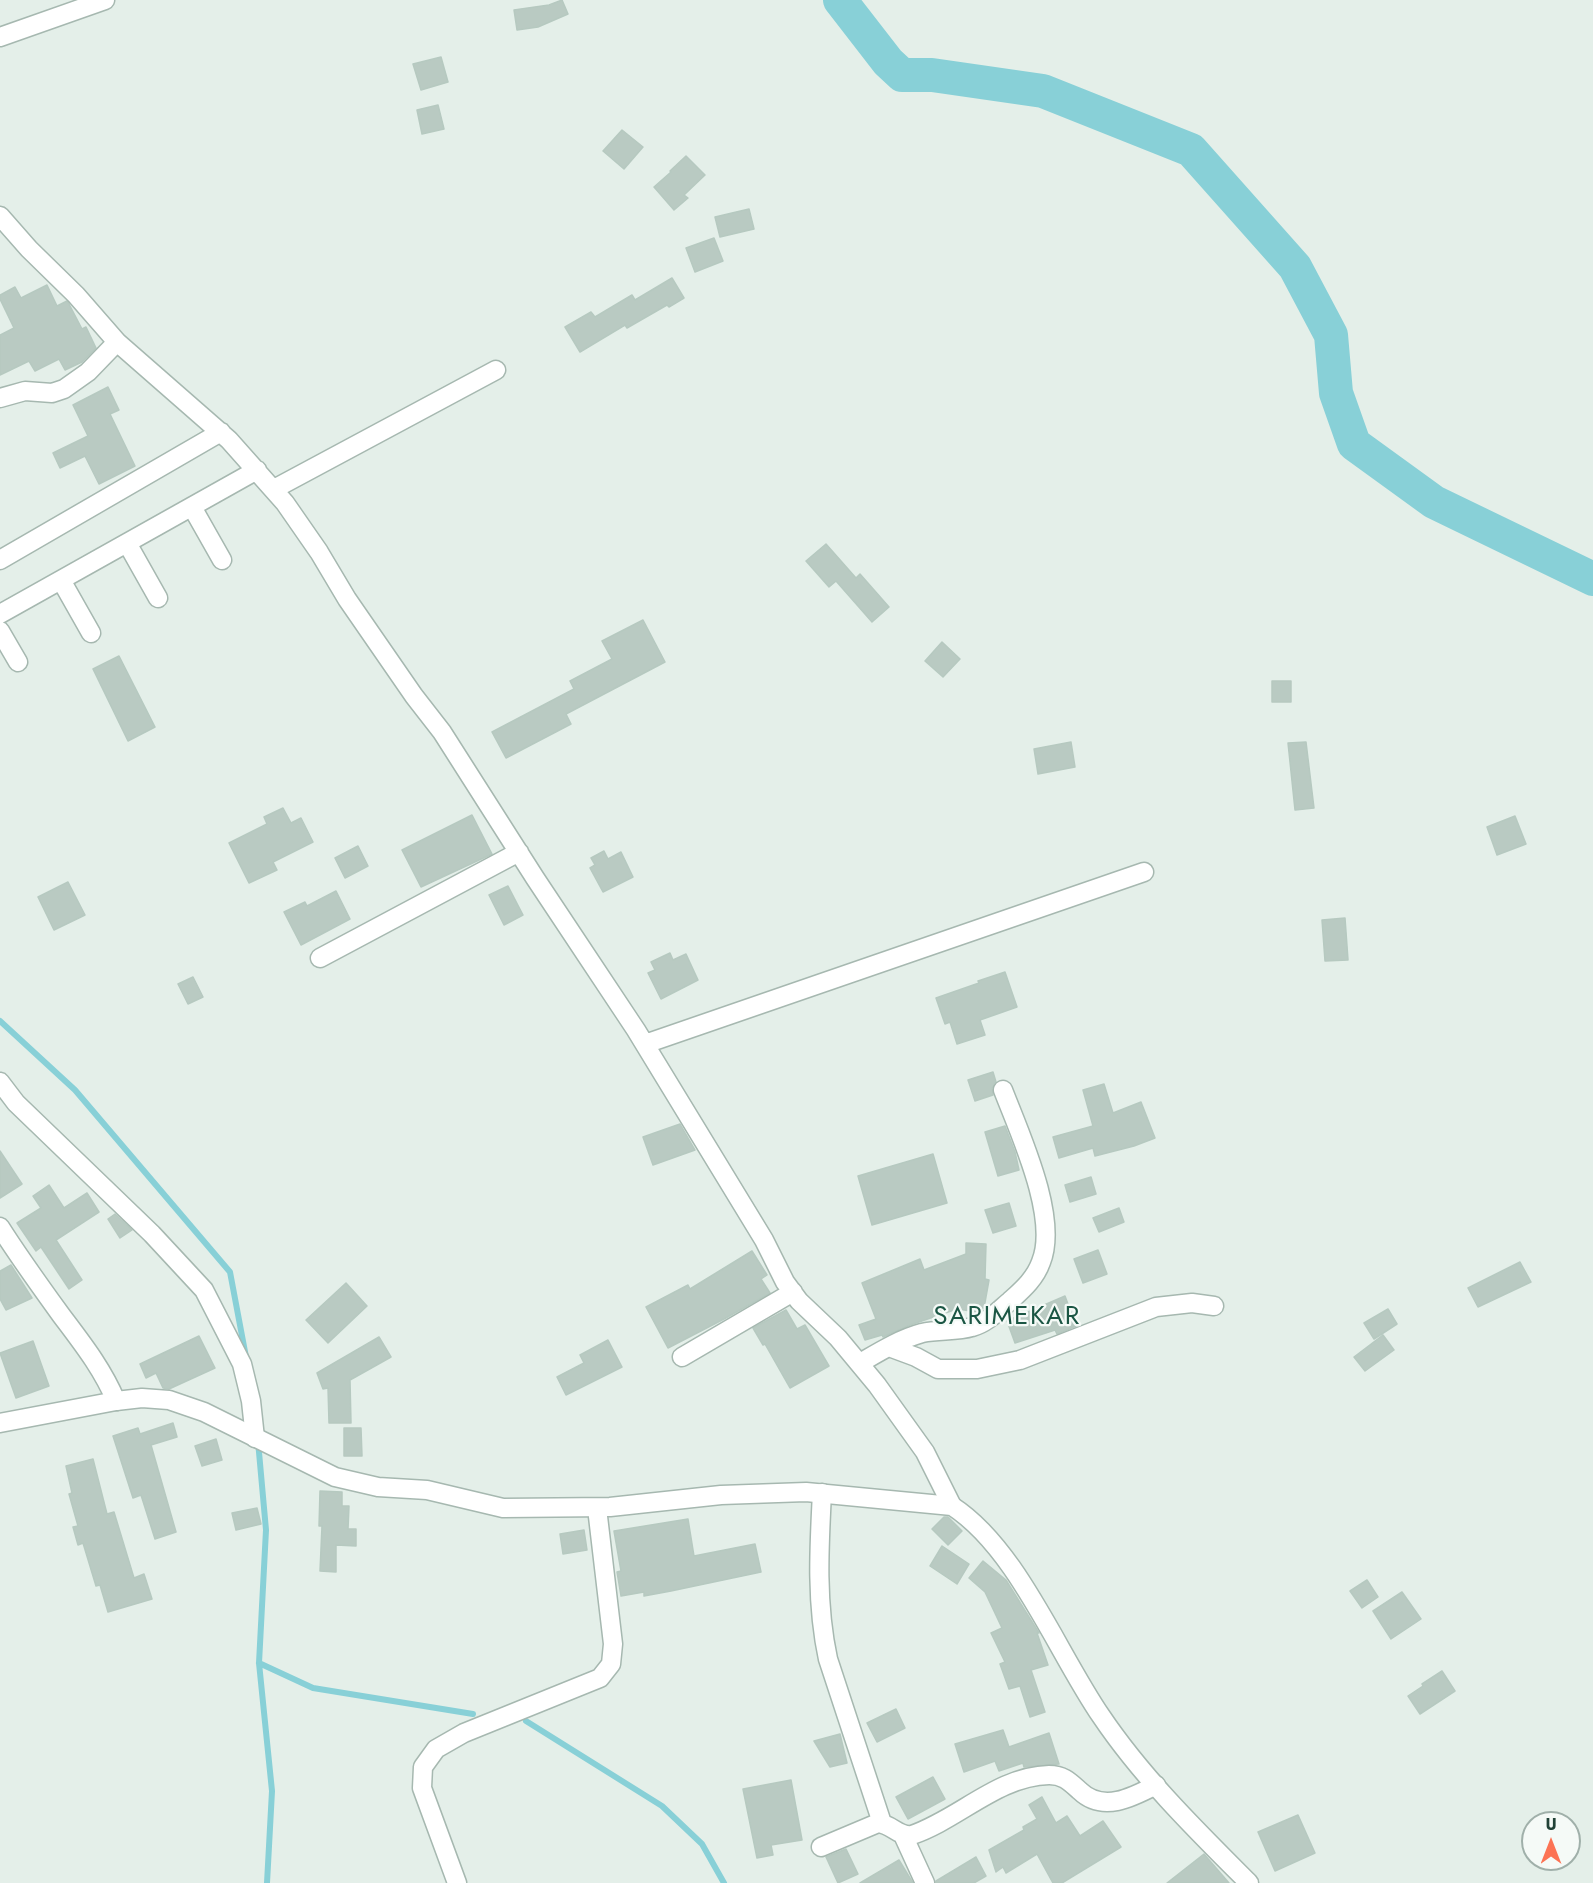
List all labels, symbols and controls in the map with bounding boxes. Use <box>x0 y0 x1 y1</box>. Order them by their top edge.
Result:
district label: SARIMEKAR <box>933 1302 1081 1334</box>
north arrow <box>1521 1811 1581 1871</box>
text: U <box>1545 1813 1557 1836</box>

